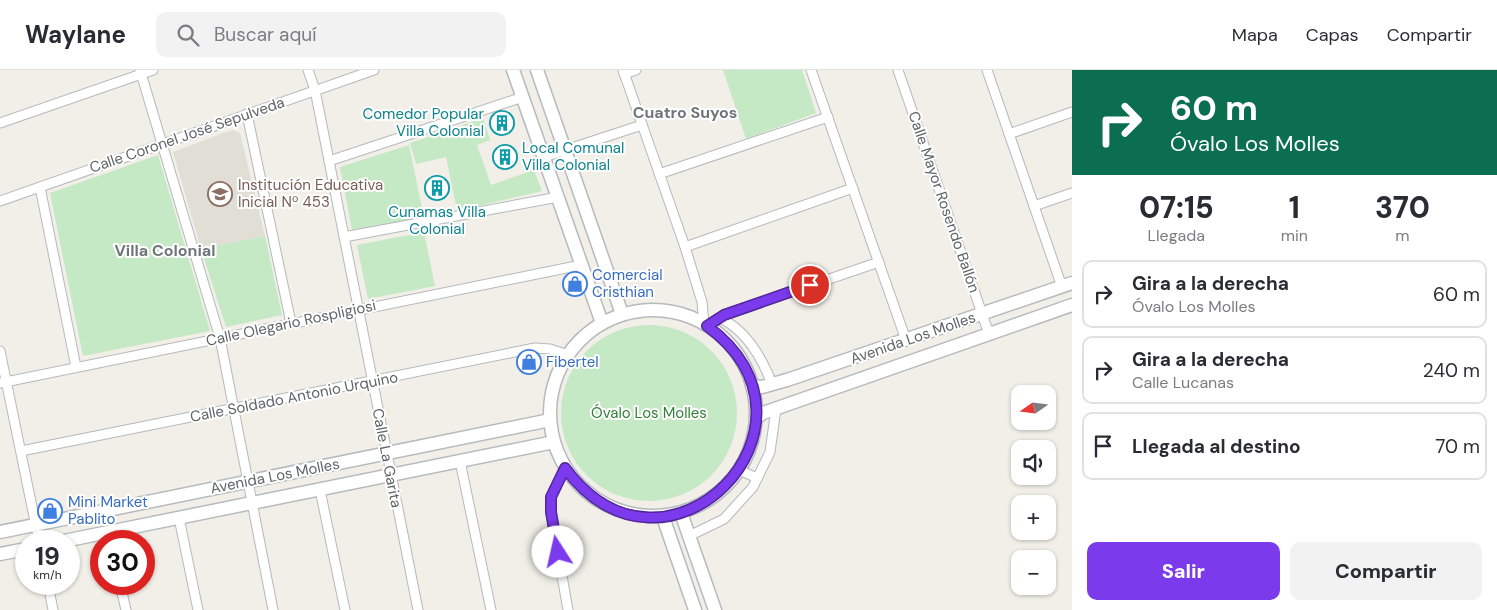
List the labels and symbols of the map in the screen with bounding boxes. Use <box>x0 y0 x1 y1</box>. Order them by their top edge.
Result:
street label: Calle Coronel José Sepulveda <box>87 92 287 178</box>
district label: Cuatro Suyos <box>633 102 737 123</box>
place label: Comedor Popular Villa Colonial <box>362 104 484 141</box>
street label: Calle Mayor Rosendo Ballón <box>904 109 984 295</box>
building icon: Comedor Popular Villa Colonial <box>489 110 515 136</box>
place label: Local Comunal Villa Colonial <box>522 138 624 175</box>
building icon: Local Comunal Villa Colonial <box>492 144 518 170</box>
place label: Institución Educativa Inicial Nº 453 <box>238 175 383 212</box>
building icon: Cunamas Villa Colonial <box>424 175 450 201</box>
school or university icon: Institución Educativa Inicial Nº 453 <box>207 181 233 207</box>
place label: Cunamas Villa Colonial <box>388 202 486 239</box>
district label: Villa Colonial <box>115 240 215 261</box>
pin <box>789 264 831 306</box>
place label: Comercial Cristhian <box>592 265 663 302</box>
shop icon: Comercial Cristhian <box>562 271 588 297</box>
street label: Calle Olegario Rospligiosi <box>204 295 378 351</box>
street label: Avenida Los Molles <box>848 307 978 369</box>
shop icon: Fibertel <box>516 349 542 375</box>
place label: Fibertel <box>546 352 599 372</box>
street label: Calle Soldado Antonio Urquino <box>188 367 400 427</box>
north arrow <box>1011 385 1056 430</box>
park label: Óvalo Los Molles <box>591 403 707 423</box>
street label: Calle La Garita <box>368 407 406 509</box>
street label: Avenida Los Molles <box>209 454 341 498</box>
place label: Mini Market Pablito <box>68 492 148 529</box>
shop icon: Mini Market Pablito <box>37 498 63 524</box>
position arrow <box>531 525 583 577</box>
speed limit sign: 30 <box>90 530 155 595</box>

